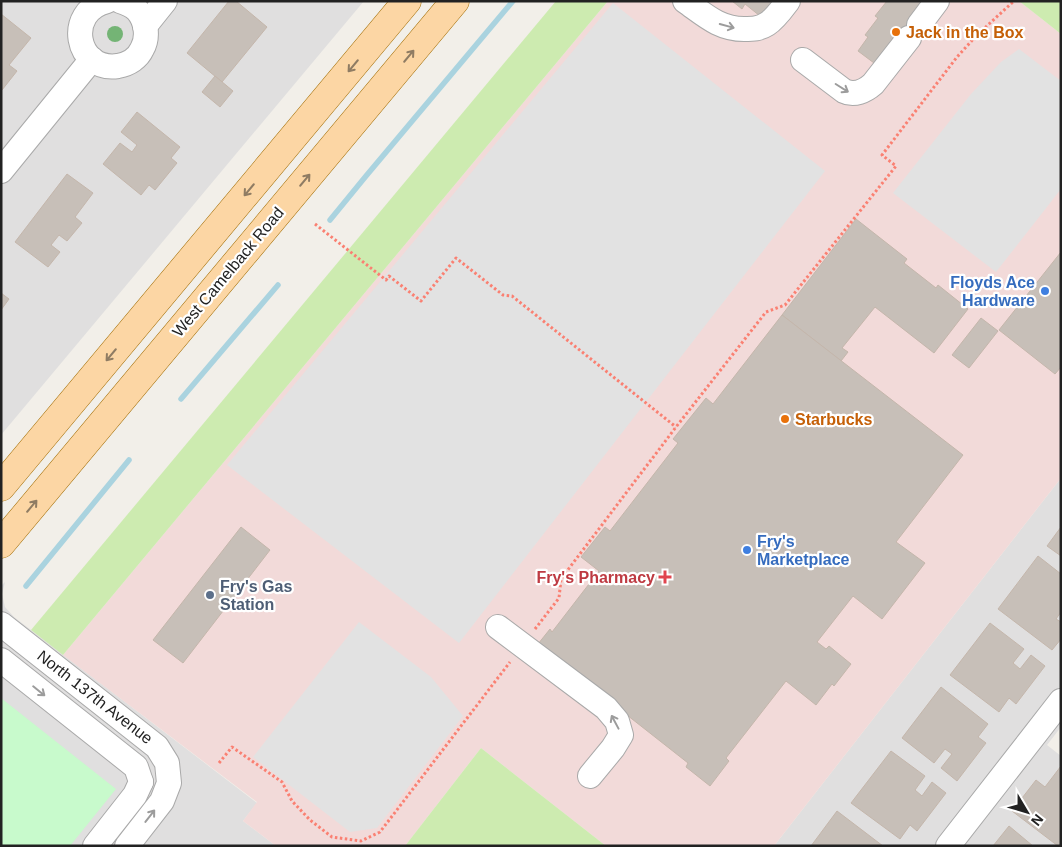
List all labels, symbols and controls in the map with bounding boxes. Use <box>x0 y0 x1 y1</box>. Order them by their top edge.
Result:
one-way arrow <box>718 22 734 32</box>
place label: Jack in the Box <box>906 24 1023 41</box>
marker: Jack in the Box <box>890 26 902 38</box>
one-way arrow <box>404 50 415 63</box>
one-way arrow <box>348 59 359 72</box>
one-way arrow <box>835 83 849 94</box>
one-way arrow <box>299 174 310 187</box>
one-way arrow <box>243 184 255 197</box>
street label: West Camelback Road <box>169 204 287 340</box>
place label: Floyds Ace Hardware <box>950 274 1035 309</box>
marker: Floyds Ace Hardware <box>1039 285 1051 297</box>
one-way arrow <box>106 349 117 362</box>
place label: Starbucks <box>795 411 872 428</box>
marker: Starbucks <box>779 413 791 425</box>
one-way arrow <box>27 500 38 513</box>
place label: Fry's Marketplace <box>757 533 850 568</box>
marker: Fry's Marketplace <box>741 544 753 556</box>
place label: Fry's Pharmacy <box>536 569 655 586</box>
marker: Fry's Pharmacy <box>659 571 671 583</box>
place label: Fry's Gas Station <box>220 578 292 613</box>
marker: Fry's Gas Station <box>204 589 216 601</box>
street label: North 137th Avenue <box>34 647 156 747</box>
one-way arrow <box>33 685 46 696</box>
one-way arrow <box>610 714 620 729</box>
north arrow <box>1002 787 1052 837</box>
one-way arrow <box>145 810 156 823</box>
text: N <box>1028 811 1047 829</box>

